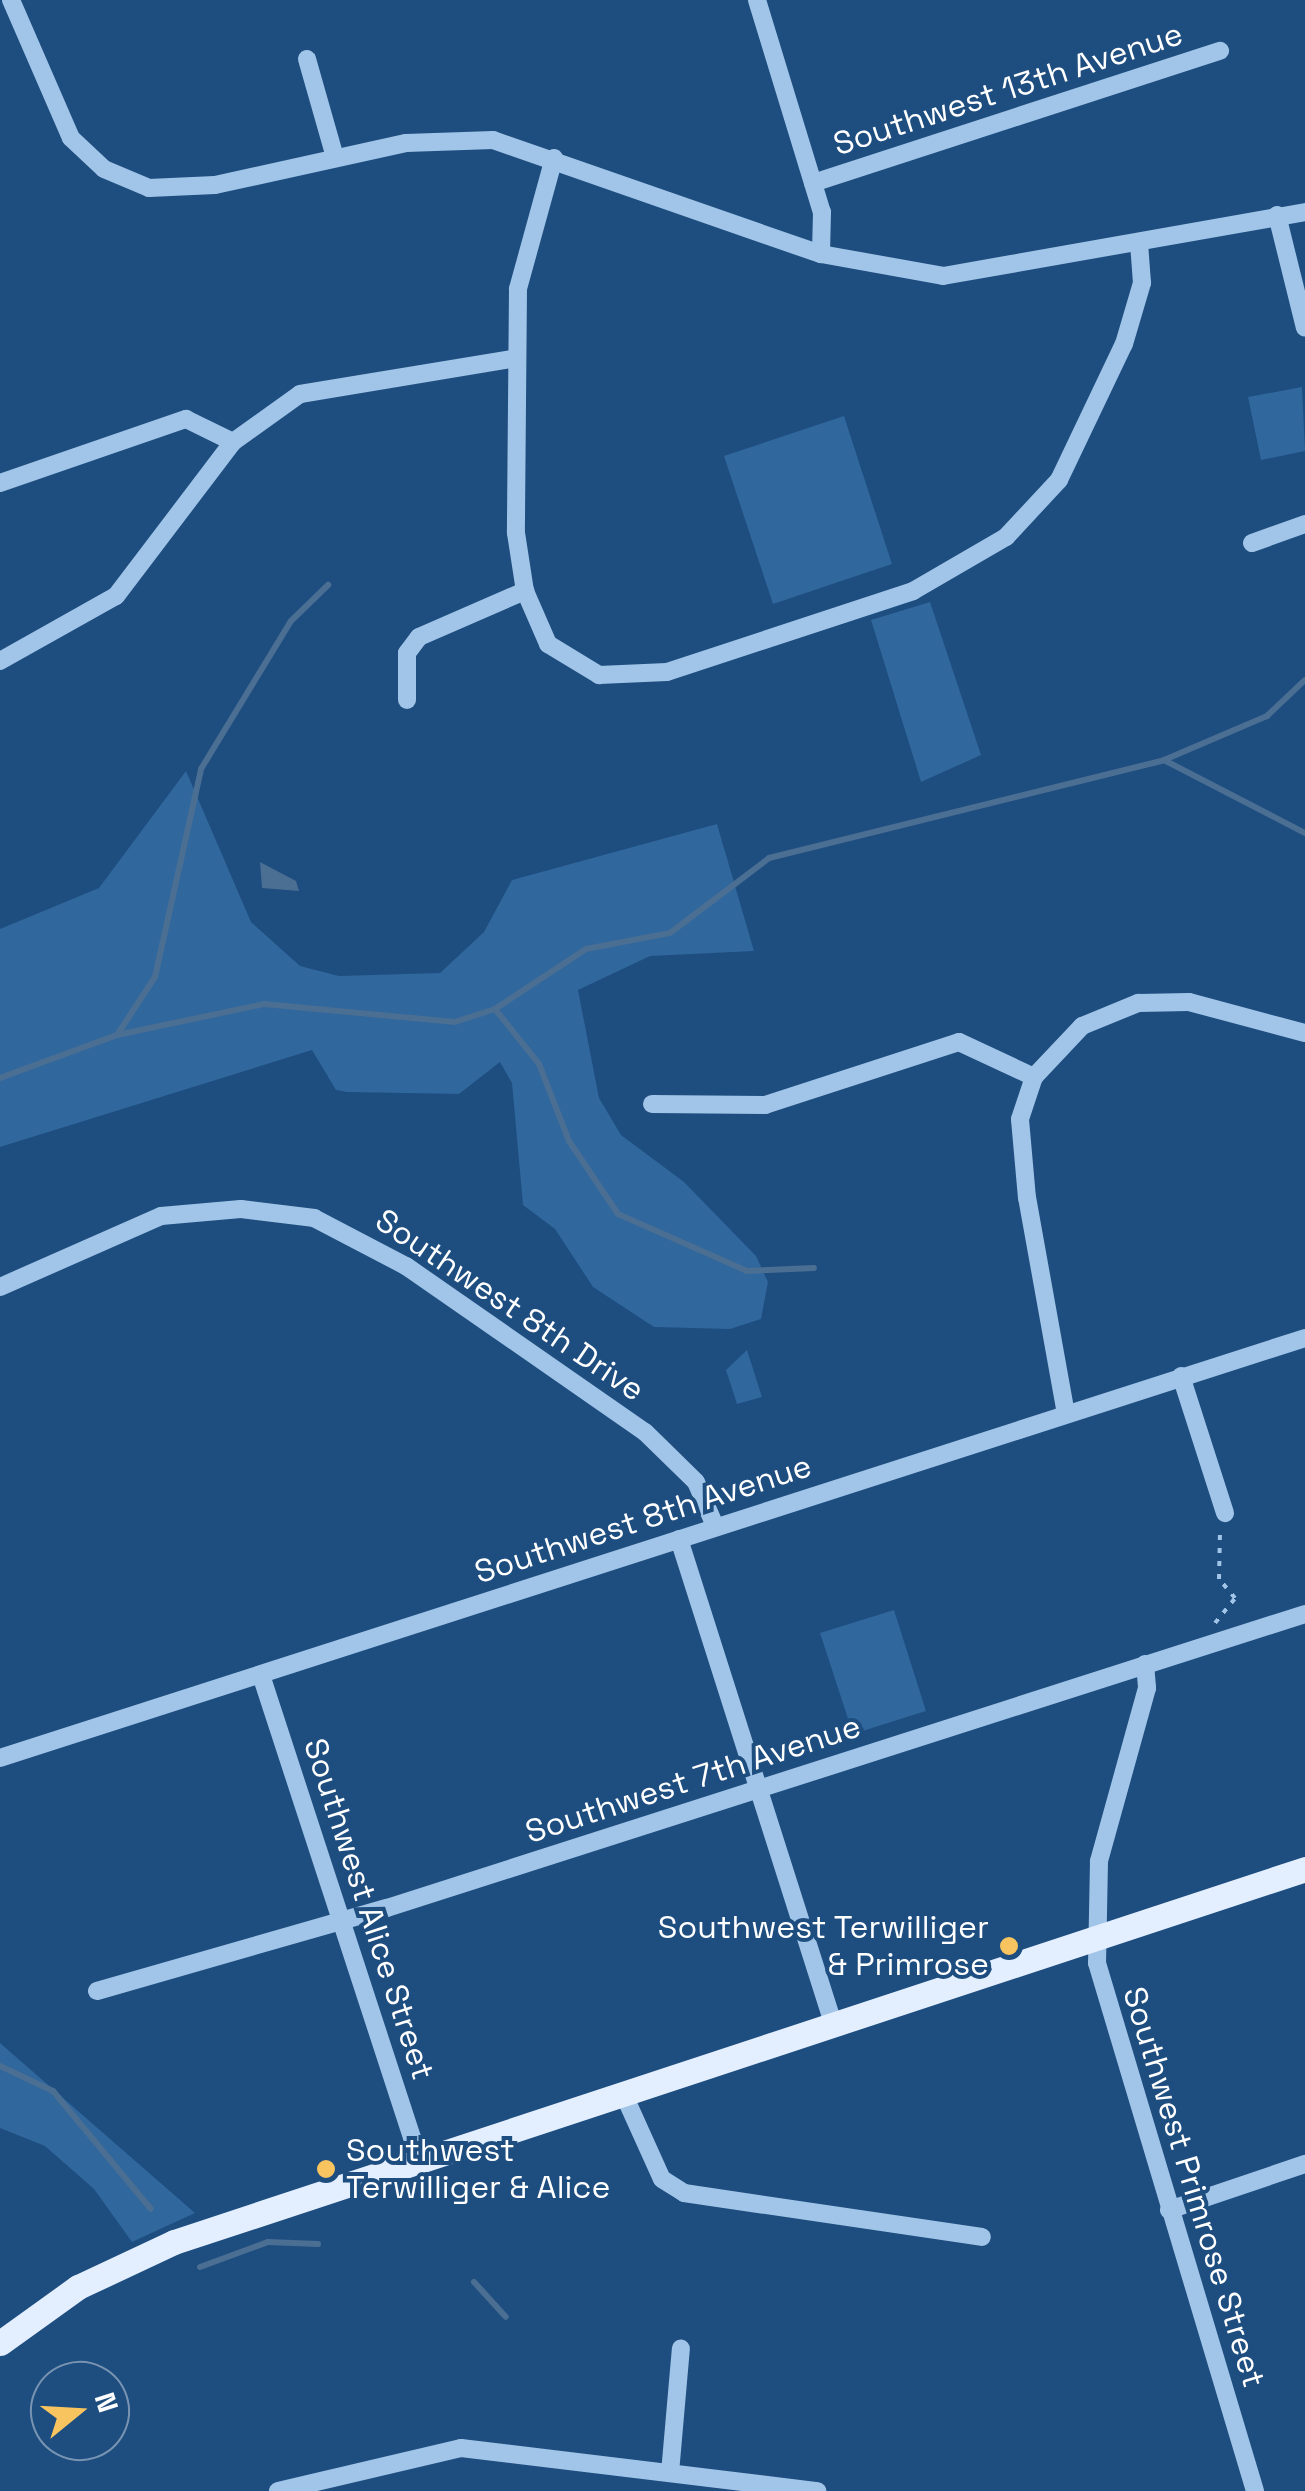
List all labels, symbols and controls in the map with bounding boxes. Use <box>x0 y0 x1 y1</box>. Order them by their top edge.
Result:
street label: Southwest 13th Avenue <box>828 14 1188 164</box>
street label: Southwest 8th Drive <box>368 1201 652 1409</box>
street label: Southwest 8th Avenue <box>470 1446 816 1592</box>
street label: Southwest 7th Avenue <box>520 1707 866 1851</box>
street label: Southwest Alice Street <box>296 1733 442 2085</box>
place label: Southwest Terwilliger & Primrose <box>657 1909 989 1984</box>
marker: Southwest Terwilliger & Primrose <box>998 1935 1020 1957</box>
street label: Southwest Primrose Street <box>1115 1982 1273 2392</box>
place label: Southwest Terwilliger & Alice <box>346 2132 611 2207</box>
marker: Southwest Terwilliger & Alice <box>315 2158 337 2180</box>
north arrow <box>30 2361 130 2461</box>
text: N <box>87 2388 127 2417</box>

